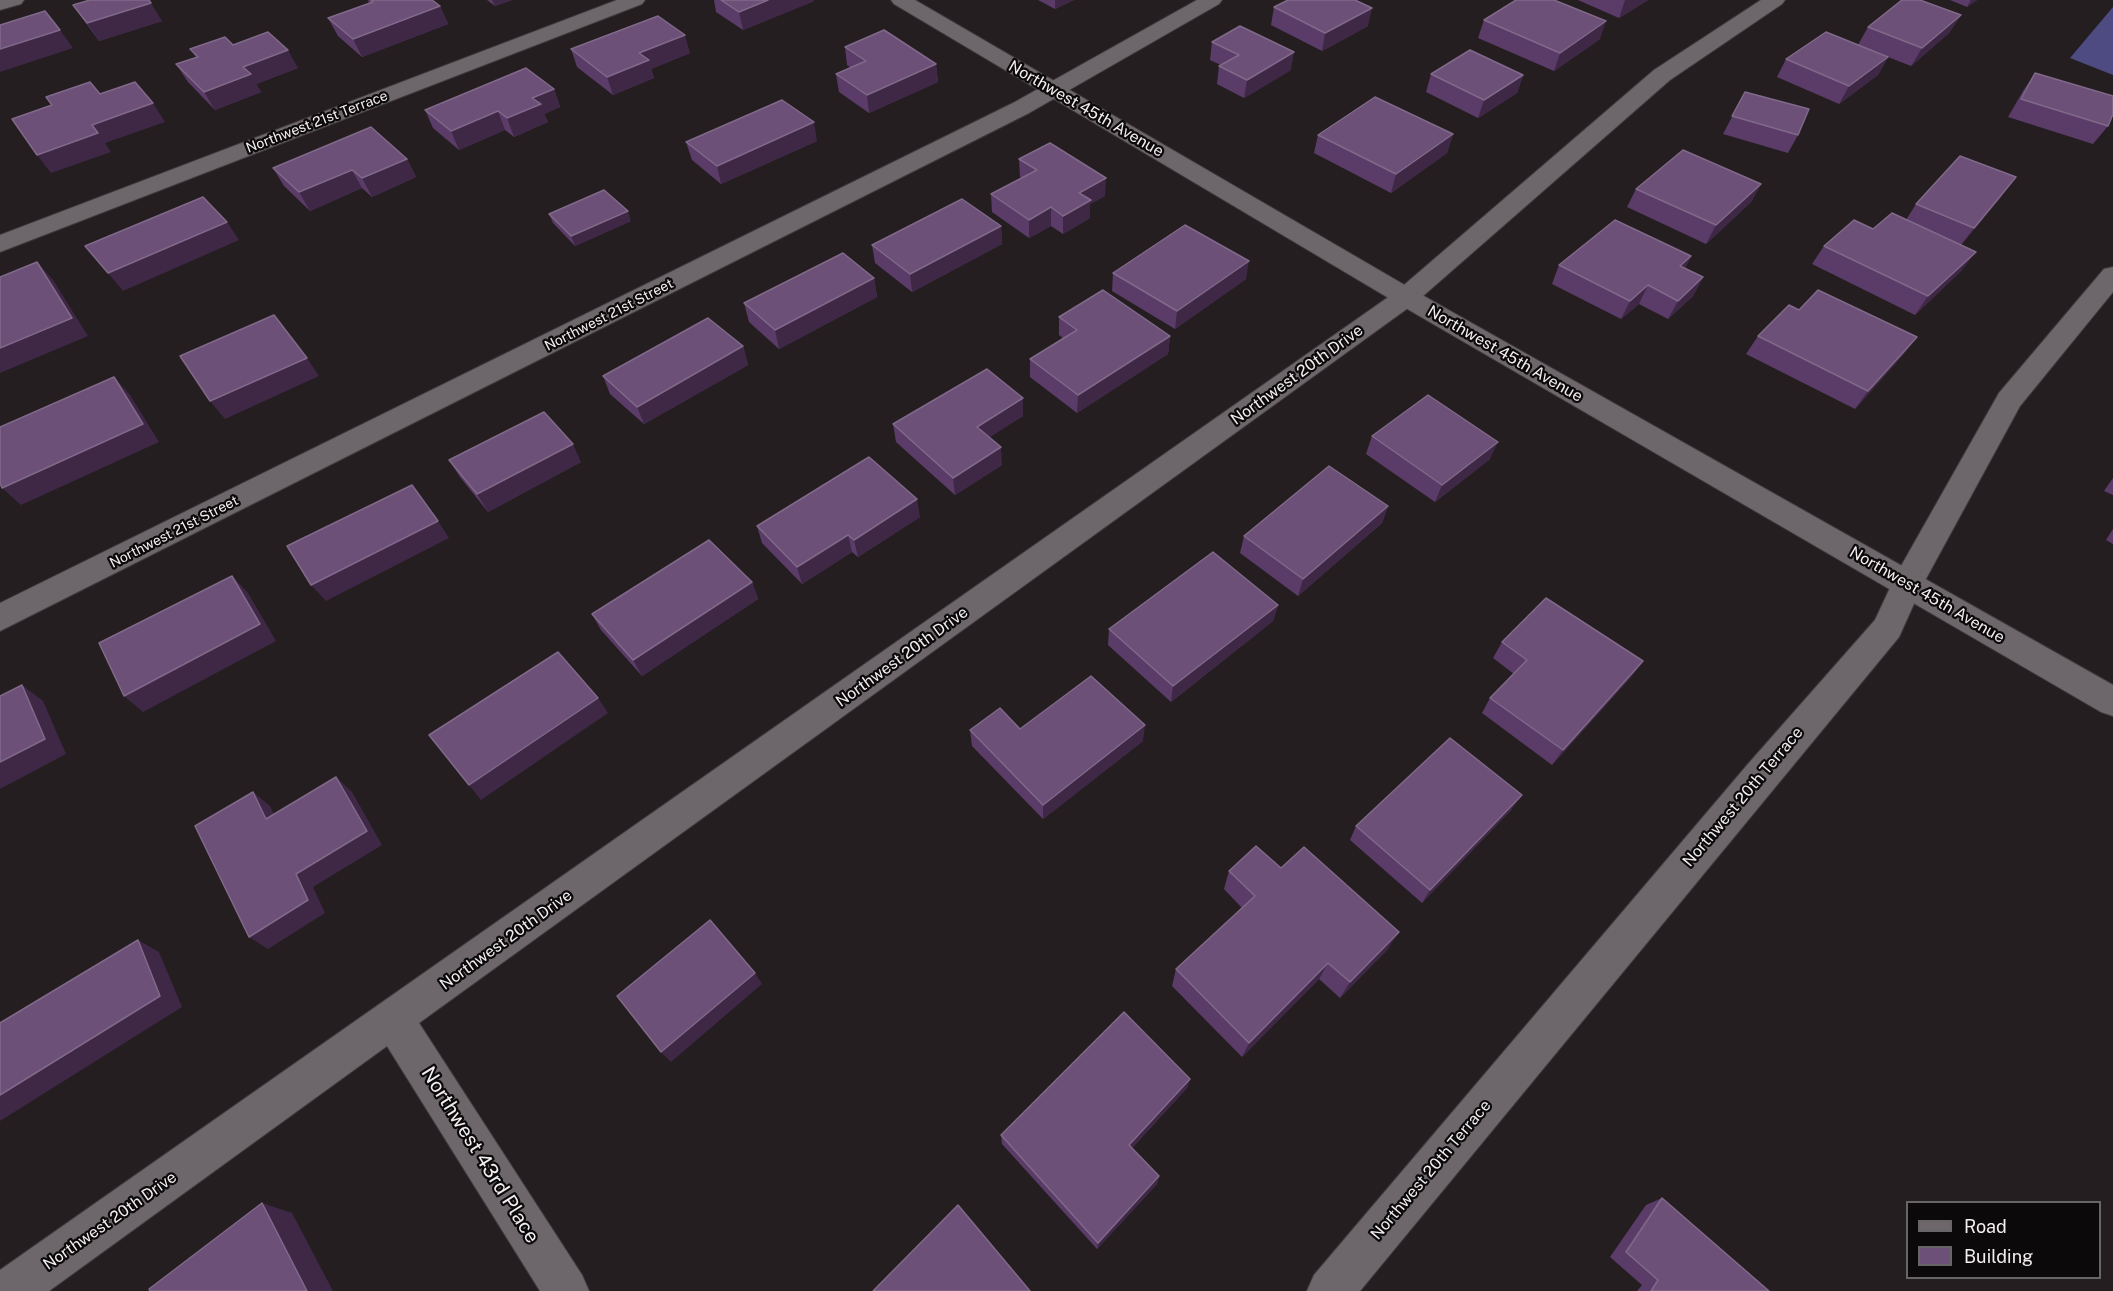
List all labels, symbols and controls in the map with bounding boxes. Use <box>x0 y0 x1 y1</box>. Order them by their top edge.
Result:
street label: Northwest 45th Avenue <box>1005 57 1167 161</box>
street label: Northwest 21st Terrace <box>244 87 390 157</box>
street label: Northwest 21st Street <box>542 275 676 355</box>
street label: Northwest 45th Avenue <box>1424 302 1586 406</box>
street label: Northwest 20th Drive <box>1227 321 1367 429</box>
street label: Northwest 21st Street <box>107 492 241 572</box>
street label: Northwest 45th Avenue <box>1846 543 2008 647</box>
street label: Northwest 20th Drive <box>832 603 972 711</box>
street label: Northwest 20th Terrace <box>1679 723 1807 871</box>
street label: Northwest 20th Drive <box>436 886 576 994</box>
street label: Northwest 43rd Place <box>416 1062 544 1248</box>
street label: Northwest 20th Terrace <box>1367 1096 1495 1244</box>
street label: Northwest 20th Drive <box>40 1168 180 1274</box>
legend <box>1906 1201 2101 1279</box>
text: Road <box>1964 1216 2007 1237</box>
text: Building <box>1964 1246 2033 1267</box>

